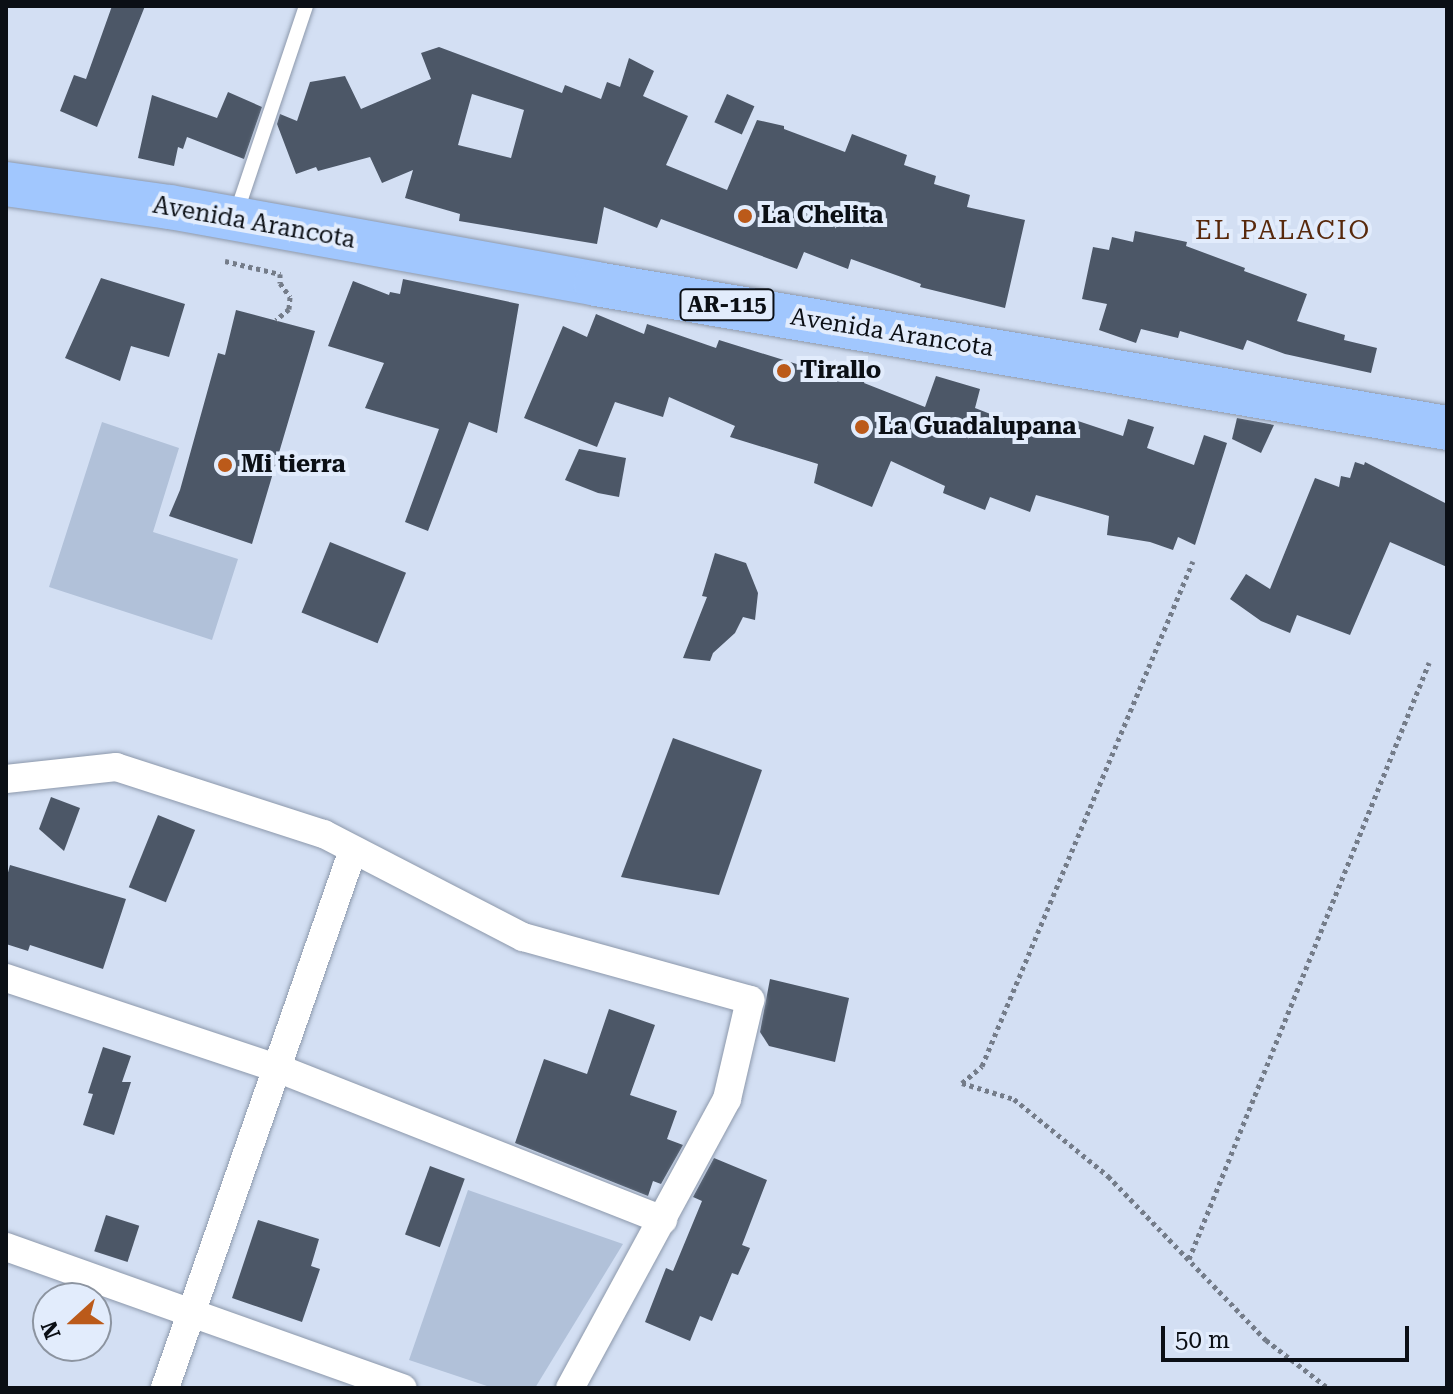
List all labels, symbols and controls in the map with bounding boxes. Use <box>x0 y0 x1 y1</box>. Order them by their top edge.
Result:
street label: Avenida Arancota <box>150 191 358 255</box>
place label: La Chelita <box>761 202 883 230</box>
marker: La Chelita <box>736 207 754 225</box>
district label: EL PALACIO <box>1195 215 1371 247</box>
road number: AR-115 <box>679 287 775 323</box>
street label: Avenida Arancota <box>788 303 996 363</box>
place label: Tirallo <box>800 357 881 385</box>
marker: Tirallo <box>775 362 793 380</box>
place label: La Guadalupana <box>878 413 1076 441</box>
marker: La Guadalupana <box>853 418 871 436</box>
place label: Mi tierra <box>241 451 346 479</box>
marker: Mi tierra <box>216 456 234 474</box>
north arrow <box>32 1282 112 1362</box>
scale bar <box>1165 1310 1413 1360</box>
text: N <box>36 1318 66 1342</box>
text: 50 m <box>1175 1326 1230 1354</box>

